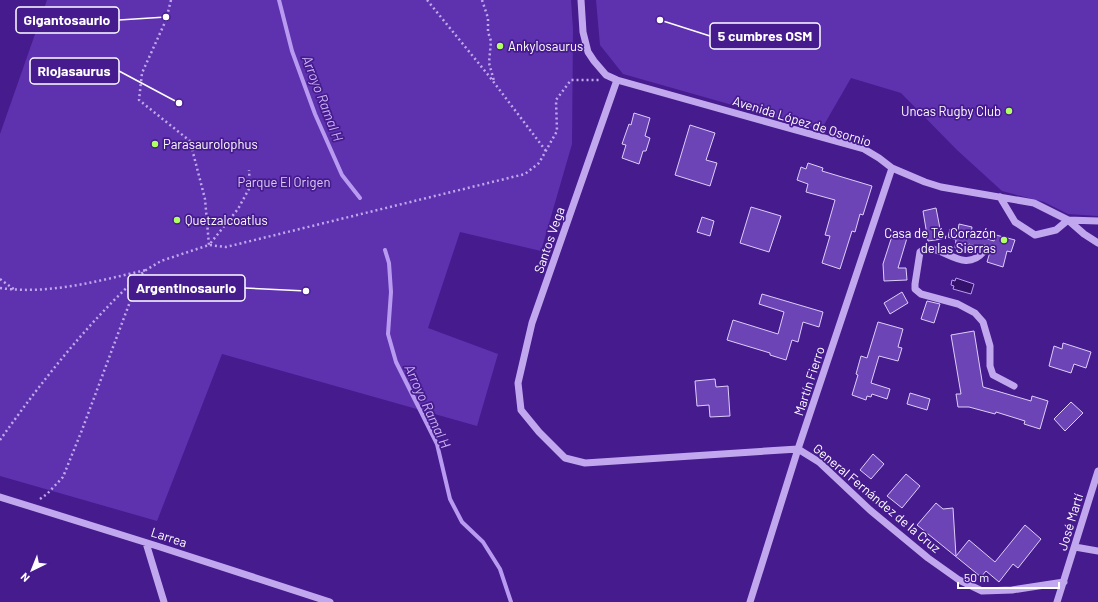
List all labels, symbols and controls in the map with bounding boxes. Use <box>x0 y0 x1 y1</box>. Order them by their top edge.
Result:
callout: Gigantosaurio <box>16 7 119 33</box>
text: Gigantosaurio <box>24 11 111 28</box>
callout: 5 cumbres OSM <box>710 23 820 49</box>
text: 5 cumbres OSM <box>718 27 812 44</box>
place label: Ankylosaurus <box>508 38 583 54</box>
marker: Ankylosaurus <box>495 41 505 51</box>
water label: Arroyo Ramal H <box>299 53 347 143</box>
callout: Riojasaurus <box>30 58 119 84</box>
text: Riojasaurus <box>38 62 110 79</box>
street label: Avenida López de Osornio <box>731 92 873 150</box>
place label: Uncas Rugby Club <box>901 103 1001 119</box>
marker: Uncas Rugby Club <box>1004 106 1014 116</box>
place label: Parasaurolophus <box>163 136 258 152</box>
marker: Parasaurolophus <box>150 139 160 149</box>
park label: Parque El Origen <box>237 174 331 190</box>
street label: Santos Vega <box>530 205 568 275</box>
place label: Quetzalcoatlus <box>185 212 268 228</box>
marker: Quetzalcoatlus <box>172 215 182 225</box>
place label: Casa de Té, Corazón de las Sierras <box>884 225 996 256</box>
marker: Casa de Té, Corazón de las Sierras <box>999 235 1009 245</box>
callout: Argentinosaurio <box>128 275 245 301</box>
text: Argentinosaurio <box>136 279 237 296</box>
street label: Martín Fierro <box>790 344 828 418</box>
water label: Arroyo Ramal H <box>401 361 455 451</box>
street label: General Fernández de la Cruz <box>810 440 944 556</box>
street label: José Martí <box>1054 491 1086 552</box>
street label: Larrea <box>149 524 189 550</box>
north arrow <box>12 550 52 590</box>
scale bar <box>958 564 1059 590</box>
text: N <box>18 570 32 585</box>
text: 50 m <box>964 570 989 584</box>

